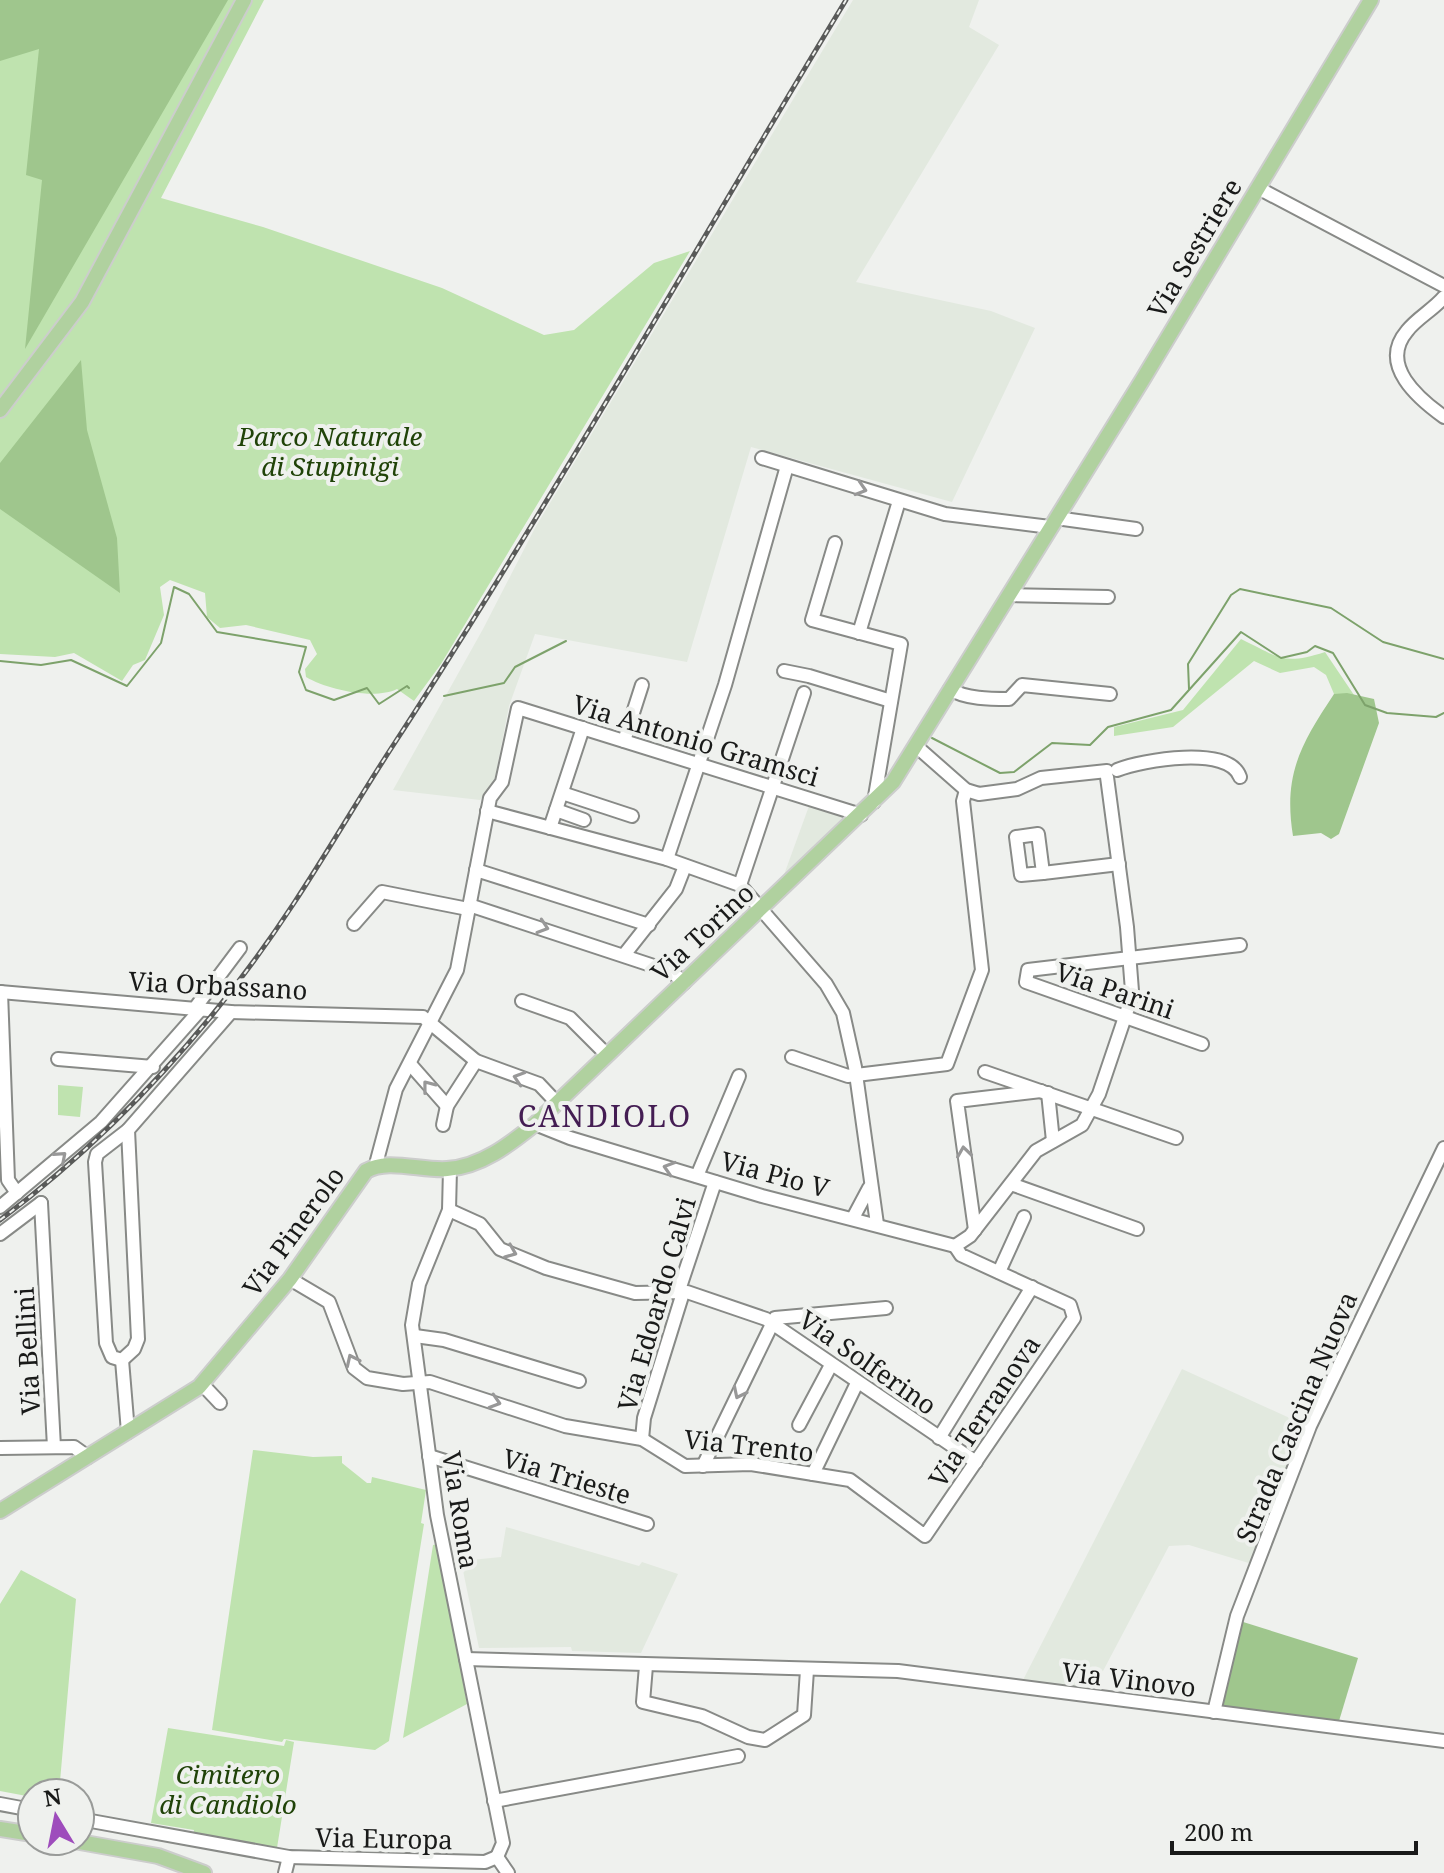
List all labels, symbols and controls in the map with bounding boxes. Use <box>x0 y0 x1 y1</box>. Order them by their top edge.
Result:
street label: Via Sestriere <box>1138 172 1250 324</box>
park label: Parco Naturale di Stupinigi <box>237 418 422 484</box>
one-way arrow <box>854 480 867 496</box>
street label: Via Antonio Gramsci <box>568 685 824 795</box>
street label: Via Torino <box>642 875 762 989</box>
one-way arrow <box>536 918 550 934</box>
street label: Via Parini <box>1051 953 1179 1027</box>
street label: Via Orbassano <box>128 962 308 1008</box>
one-way arrow <box>513 1071 527 1087</box>
one-way arrow <box>423 1080 437 1095</box>
district label: CANDIOLO <box>518 1095 692 1136</box>
street label: Via Pio V <box>717 1142 834 1206</box>
one-way arrow <box>956 1145 973 1159</box>
one-way arrow <box>51 1153 66 1167</box>
street label: Via Pinerolo <box>234 1159 352 1303</box>
one-way arrow <box>663 1161 677 1177</box>
street label: Via Edoardo Calvi <box>608 1193 704 1415</box>
one-way arrow <box>503 1243 517 1259</box>
street label: Via Bellini <box>6 1286 48 1416</box>
street label: Strada Cascina Nuova <box>1227 1286 1365 1548</box>
street label: Via Solferino <box>792 1301 944 1423</box>
street label: Via Terranova <box>920 1328 1048 1494</box>
one-way arrow <box>346 1354 362 1369</box>
one-way arrow <box>733 1385 749 1399</box>
one-way arrow <box>487 1393 501 1409</box>
street label: Via Trento <box>682 1420 816 1470</box>
street label: Via Trieste <box>498 1439 636 1513</box>
street label: Via Roma <box>434 1449 488 1571</box>
street label: Via Vinovo <box>1060 1653 1198 1705</box>
park label: Cimitero di Candiolo <box>159 1756 297 1822</box>
north arrow <box>16 1777 96 1857</box>
text: N <box>41 1780 63 1813</box>
scale bar <box>1172 1805 1416 1855</box>
text: 200 m <box>1184 1815 1253 1848</box>
street label: Via Europa <box>315 1819 453 1857</box>

